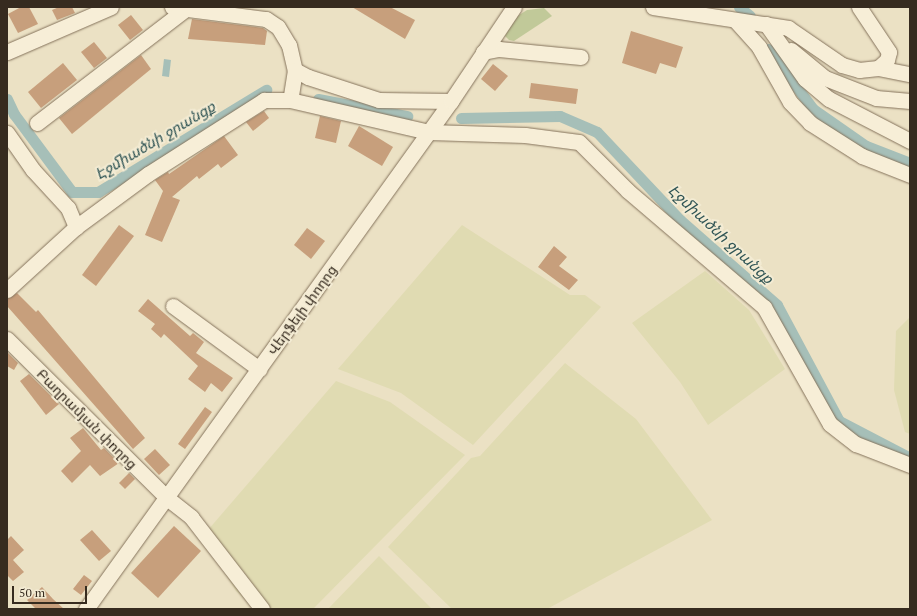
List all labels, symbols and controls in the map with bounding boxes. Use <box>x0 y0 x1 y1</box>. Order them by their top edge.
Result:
water label: Էջմիածնի ջրանցք <box>92 97 218 183</box>
water label: Էջմիածնի ջրանցք <box>665 181 777 287</box>
street label: Վերֆելի փողոց <box>264 262 340 358</box>
street label: Բաղրամյան փողոց <box>33 365 141 473</box>
scale bar <box>14 578 89 604</box>
text: 50 m <box>19 585 45 600</box>

